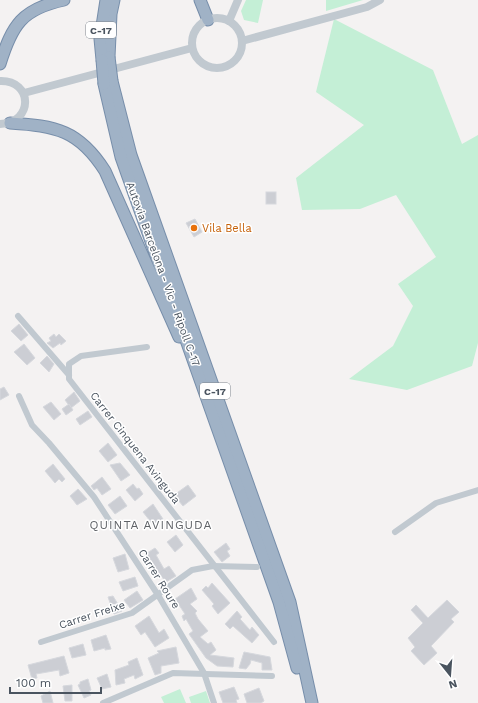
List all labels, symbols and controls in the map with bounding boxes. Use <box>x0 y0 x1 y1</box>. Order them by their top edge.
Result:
road number: C-17 <box>86 22 116 38</box>
street label: Autovia Barcelona - Vic - Ripoll C-17 <box>123 180 203 368</box>
place label: Vila Bella <box>202 222 252 235</box>
marker: Vila Bella <box>189 223 199 233</box>
road number: C-17 <box>200 383 230 399</box>
street label: Carrer Cinquena Avinguda <box>87 389 183 507</box>
district label: QUINTA AVINGUDA <box>90 518 212 532</box>
street label: Carrer Roure <box>135 547 183 611</box>
street label: Carrer Freixe <box>57 598 127 632</box>
north arrow <box>430 655 470 695</box>
scale bar <box>10 669 101 695</box>
text: 100 m <box>16 676 51 690</box>
text: N <box>447 677 459 691</box>

